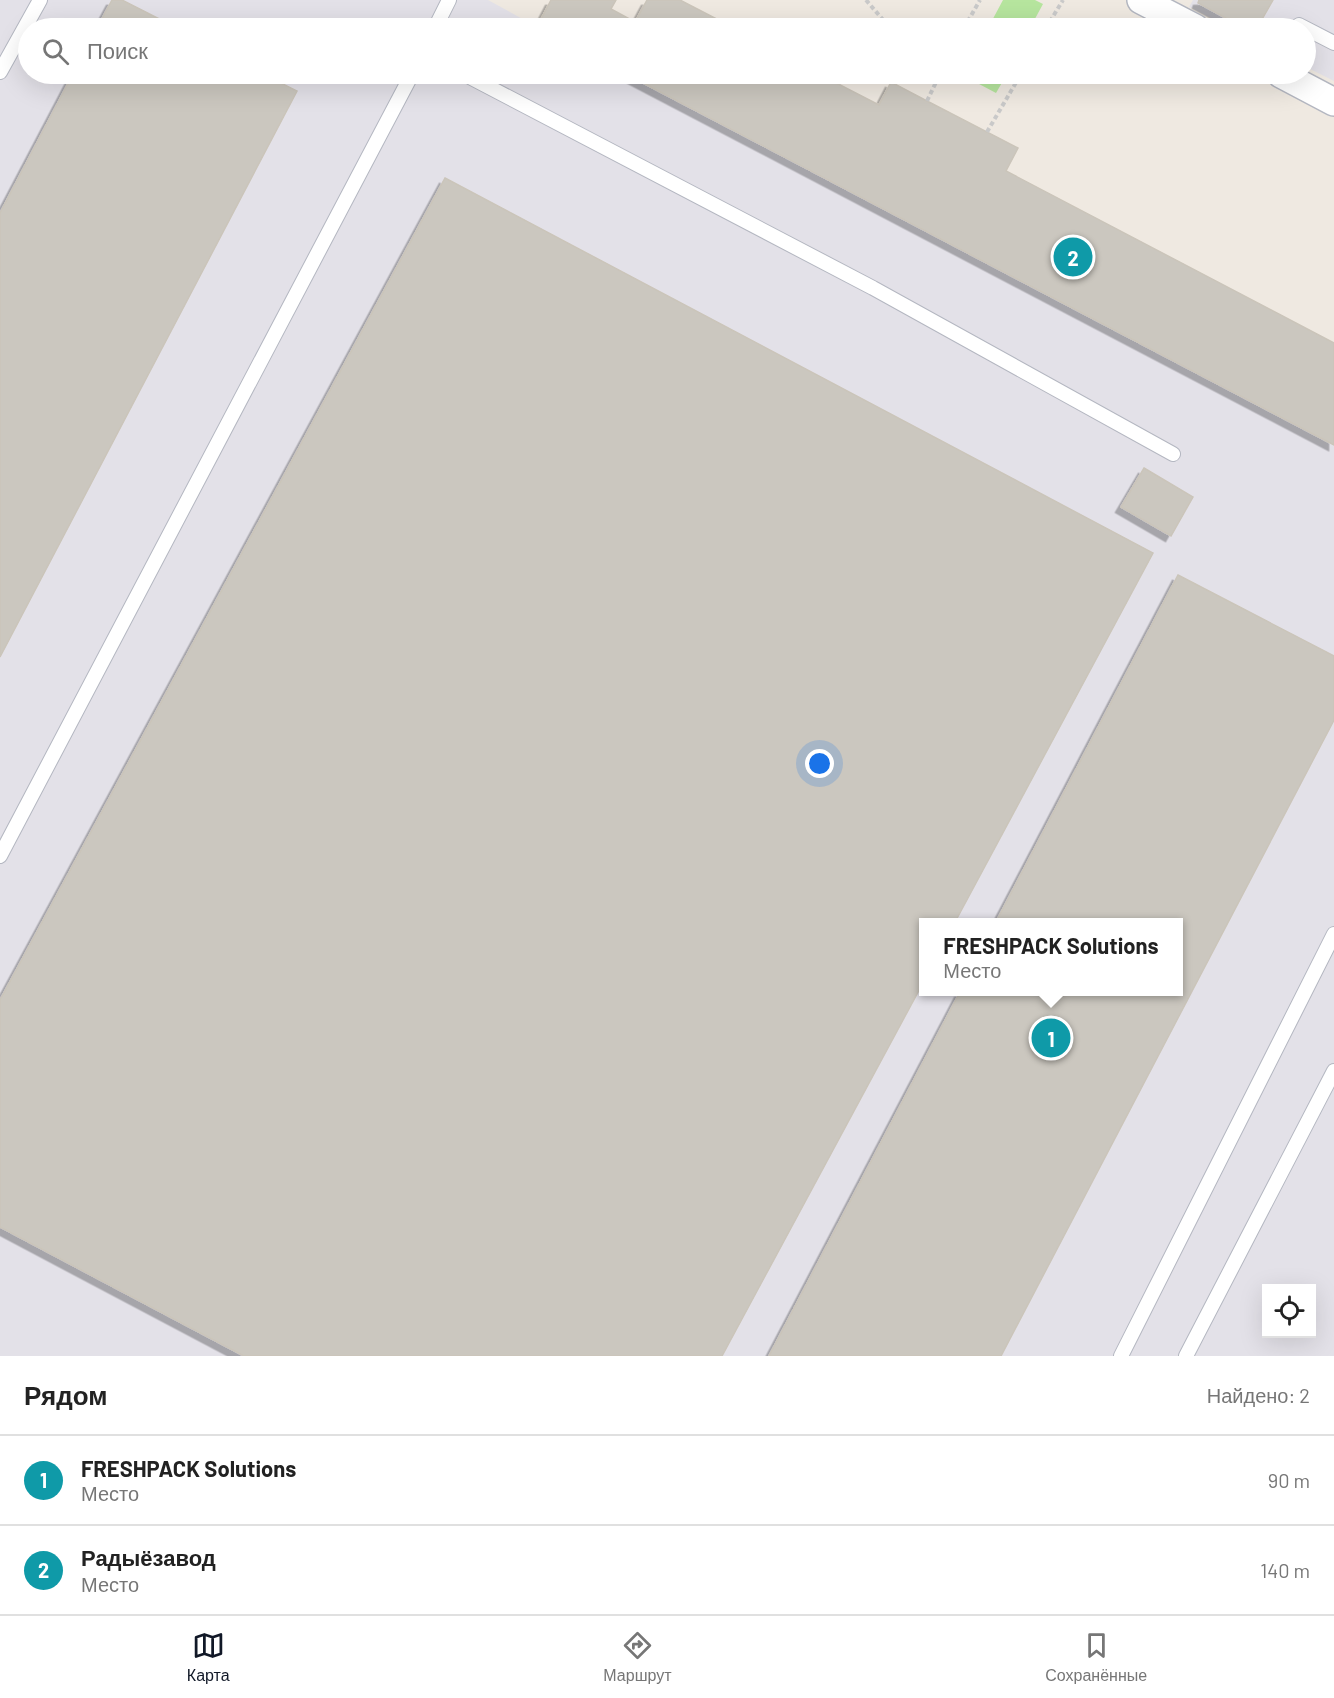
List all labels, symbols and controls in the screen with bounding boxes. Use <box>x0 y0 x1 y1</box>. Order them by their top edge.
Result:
search box <box>18 18 1316 84</box>
icon: search <box>39 35 72 68</box>
text: Поиск <box>87 37 148 63</box>
pin: 2 <box>1054 234 1092 280</box>
your location <box>805 749 834 778</box>
popup <box>919 918 1183 996</box>
text: FRESHPACK Solutions <box>943 932 1159 958</box>
text: Место <box>943 958 1001 982</box>
pin: 1 <box>1032 1016 1070 1060</box>
map controls <box>1262 1284 1316 1338</box>
button: locate <box>1262 1284 1316 1338</box>
text: Рядом <box>24 1379 107 1410</box>
text: Найдено: 2 <box>1207 1383 1310 1407</box>
text: FRESHPACK Solutions <box>81 1455 296 1481</box>
text: 1 <box>40 1468 47 1492</box>
text: 90 m <box>1268 1468 1310 1492</box>
text: Место <box>81 1481 139 1505</box>
text: Радыёзавод <box>81 1544 216 1570</box>
text: 2 <box>38 1558 49 1582</box>
text: 140 m <box>1260 1558 1310 1582</box>
text: Место <box>81 1572 139 1596</box>
tab: Карта <box>187 1629 230 1685</box>
tab: Маршрут <box>603 1629 672 1685</box>
tab: Сохранённые <box>1045 1629 1147 1685</box>

